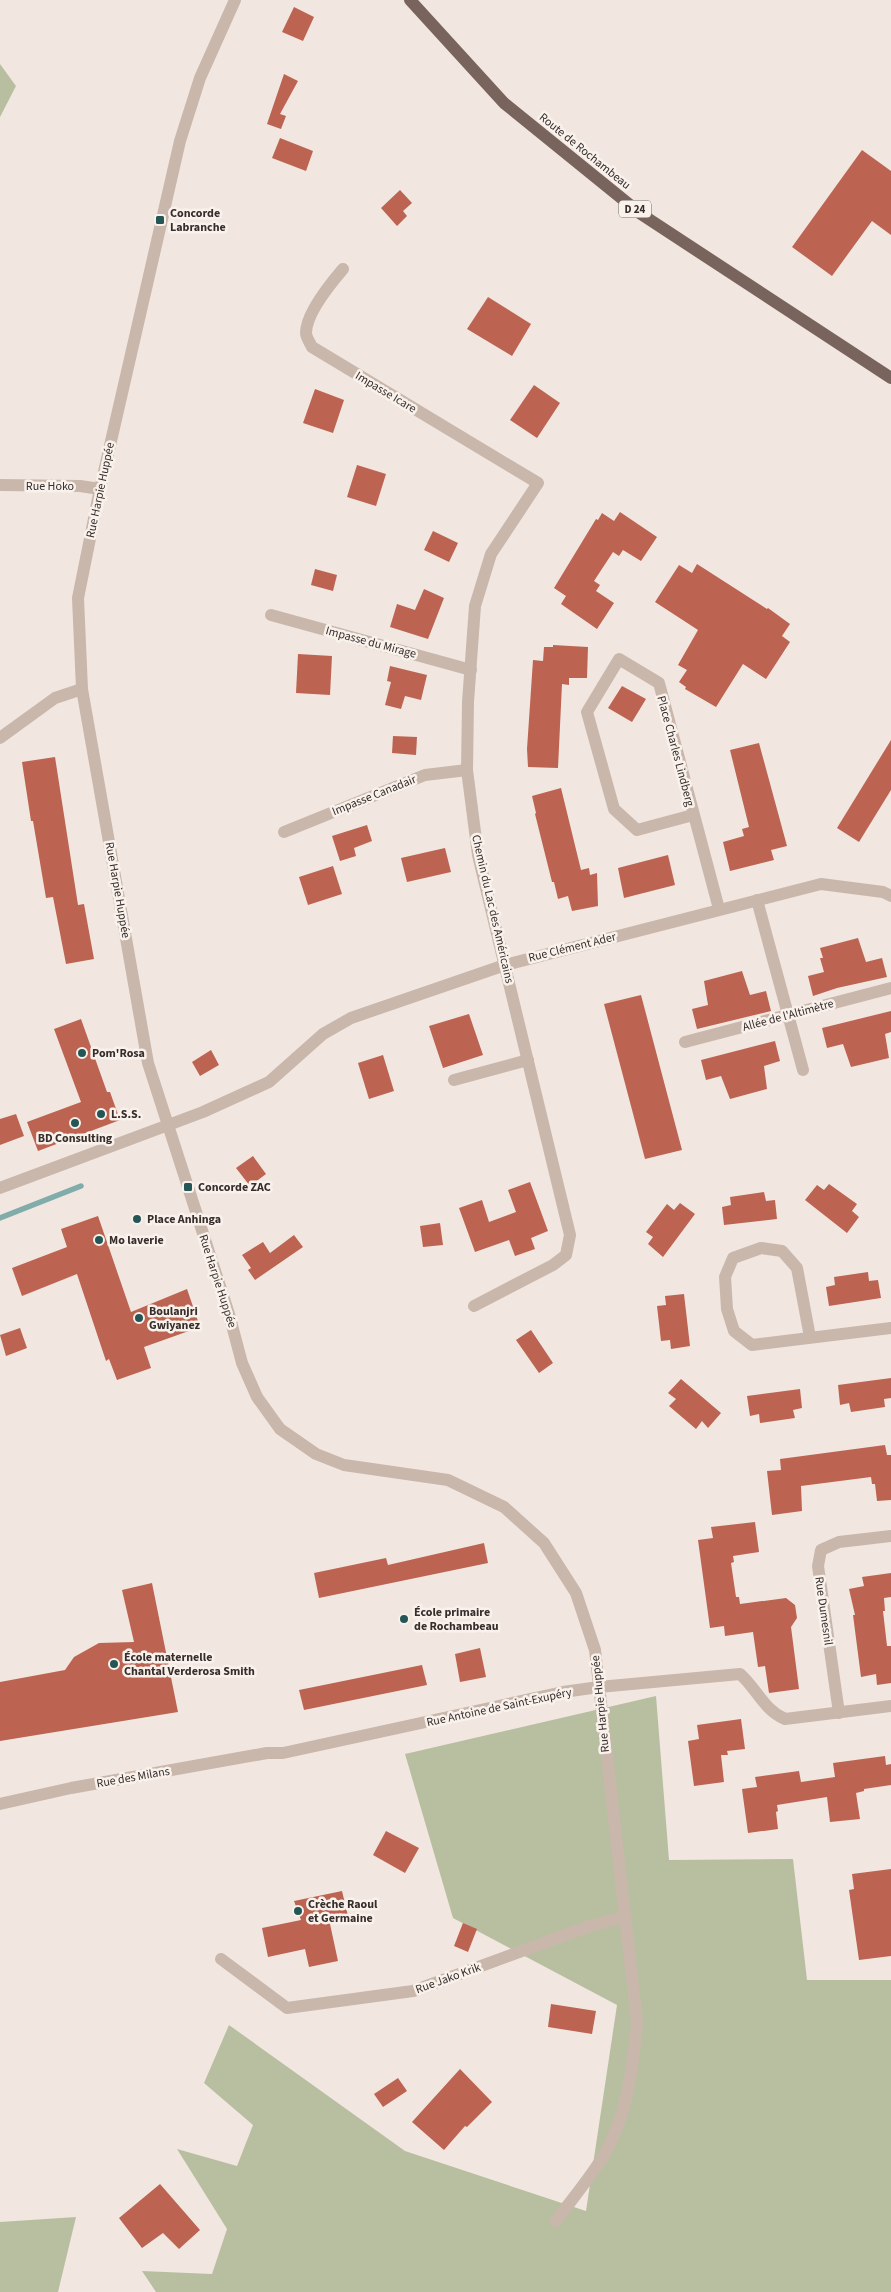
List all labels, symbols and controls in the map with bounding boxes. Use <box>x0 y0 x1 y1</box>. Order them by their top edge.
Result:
street label: Route de Rochambeau <box>535 109 634 194</box>
road number: D 24 <box>619 200 651 218</box>
place label: Concorde Labranche <box>170 205 226 236</box>
marker: Concorde Labranche <box>154 214 166 226</box>
street label: Impasse Icare <box>352 367 420 417</box>
street label: Rue Harpie Huppée <box>82 441 119 539</box>
street label: Rue Hoko <box>26 478 74 495</box>
street label: Impasse du Mirage <box>324 622 418 663</box>
street label: Place Charles Lindberg <box>653 694 699 808</box>
street label: Impasse Canadair <box>330 771 420 820</box>
street label: Chemin du Lac des Américains <box>467 833 518 985</box>
street label: Rue Harpie Huppée <box>101 841 134 940</box>
street label: Rue Clément Ader <box>526 928 619 967</box>
street label: Allée de l'Altimètre <box>741 995 836 1036</box>
place label: Pom'Rosa <box>92 1045 145 1062</box>
marker: Pom'Rosa <box>76 1047 88 1059</box>
place label: L.S.S. <box>111 1106 141 1123</box>
marker: L.S.S. <box>95 1108 107 1120</box>
marker: BD Consulting <box>69 1117 81 1129</box>
place label: BD Consulting <box>38 1130 113 1147</box>
place label: Concorde ZAC <box>198 1179 271 1196</box>
marker: Concorde ZAC <box>182 1181 194 1193</box>
place label: Place Anhinga <box>147 1211 221 1228</box>
marker: Place Anhinga <box>131 1213 143 1225</box>
place label: Mo laverie <box>109 1232 164 1249</box>
street label: Rue Harpie Huppée <box>194 1232 241 1330</box>
marker: Mo laverie <box>93 1234 105 1246</box>
place label: Boulanjri Gwiyanez <box>149 1303 201 1334</box>
marker: Boulanjri Gwiyanez <box>133 1312 145 1324</box>
street label: Rue Dumesnil <box>810 1576 837 1646</box>
place label: École primaire de Rochambeau <box>414 1604 499 1635</box>
marker: École primaire de Rochambeau <box>398 1613 410 1625</box>
place label: École maternelle Chantal Verderosa Smith <box>124 1649 255 1680</box>
street label: Rue Harpie Huppée <box>587 1655 614 1753</box>
marker: École maternelle Chantal Verderosa Smith <box>108 1658 120 1670</box>
street label: Rue Antoine de Saint-Exupéry <box>425 1684 574 1731</box>
street label: Rue des Milans <box>95 1763 171 1792</box>
place label: Crèche Raoul et Germaine <box>308 1896 378 1927</box>
marker: Crèche Raoul et Germaine <box>292 1905 304 1917</box>
street label: Rue Jako Krik <box>413 1959 483 1998</box>

